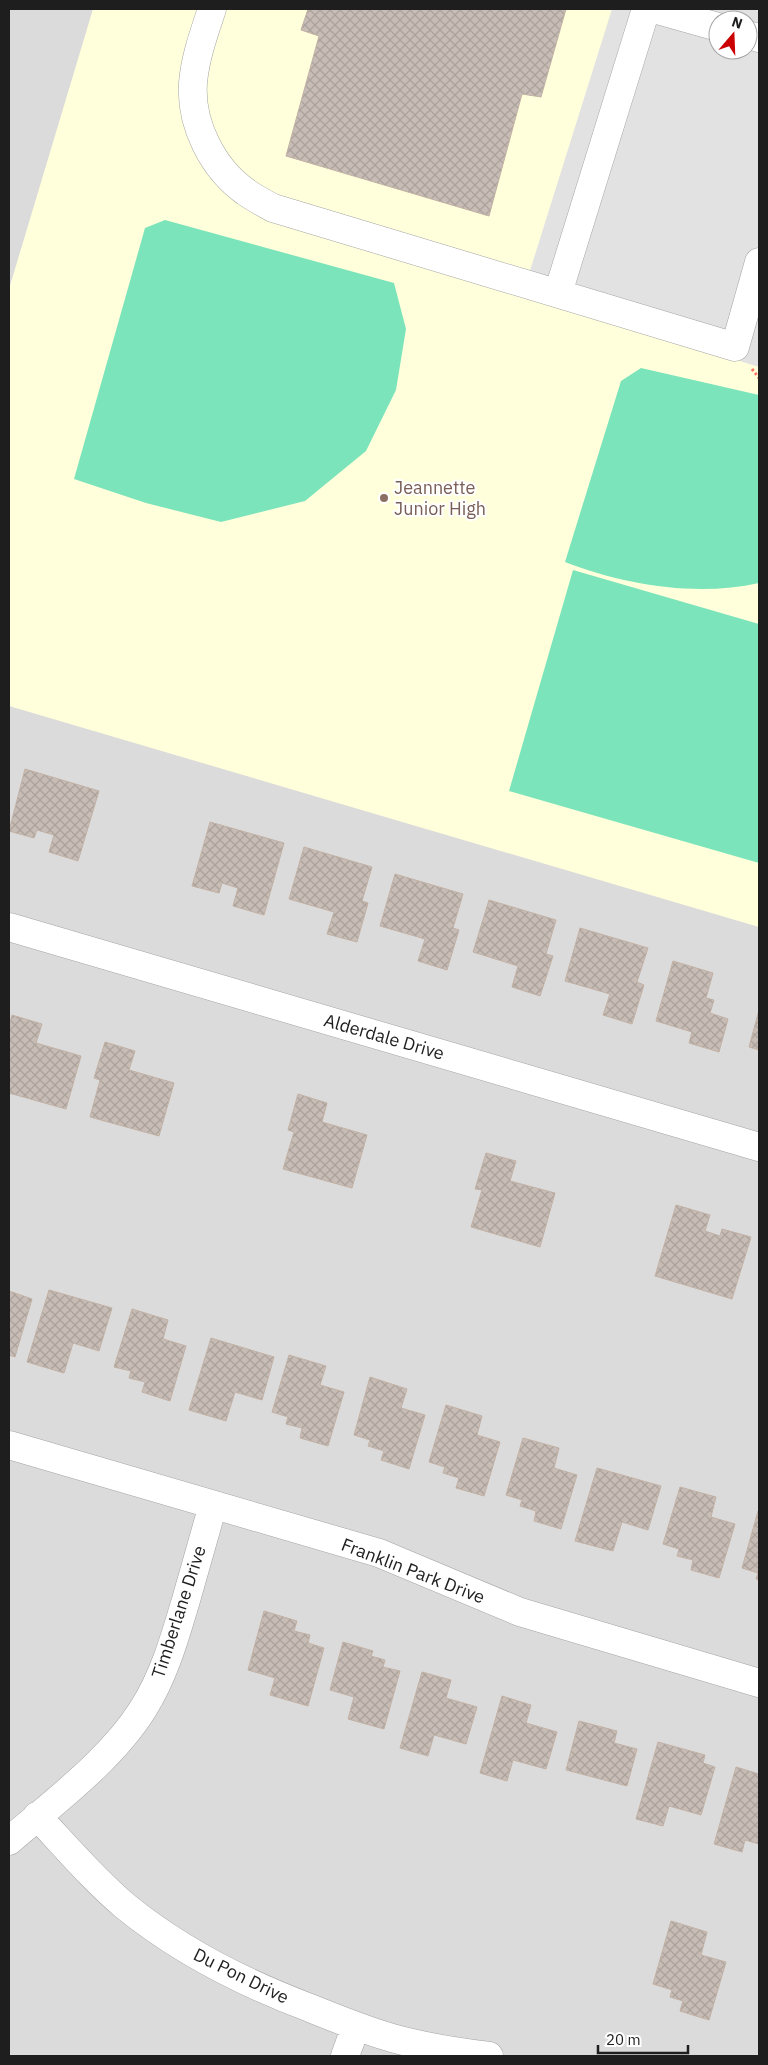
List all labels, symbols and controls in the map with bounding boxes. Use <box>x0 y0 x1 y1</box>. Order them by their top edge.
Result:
north arrow <box>708 10 758 60</box>
text: N <box>730 13 745 33</box>
place label: Jeannette Junior High <box>394 476 486 520</box>
marker: Jeannette Junior High <box>378 492 390 504</box>
street label: Alderdale Drive <box>321 1008 447 1065</box>
street label: Franklin Park Drive <box>338 1533 488 1609</box>
street label: Timberlane Drive <box>146 1543 211 1681</box>
street label: Du Pon Drive <box>190 1943 293 2009</box>
scale bar <box>598 2022 688 2054</box>
text: 20 m <box>606 2030 641 2049</box>

